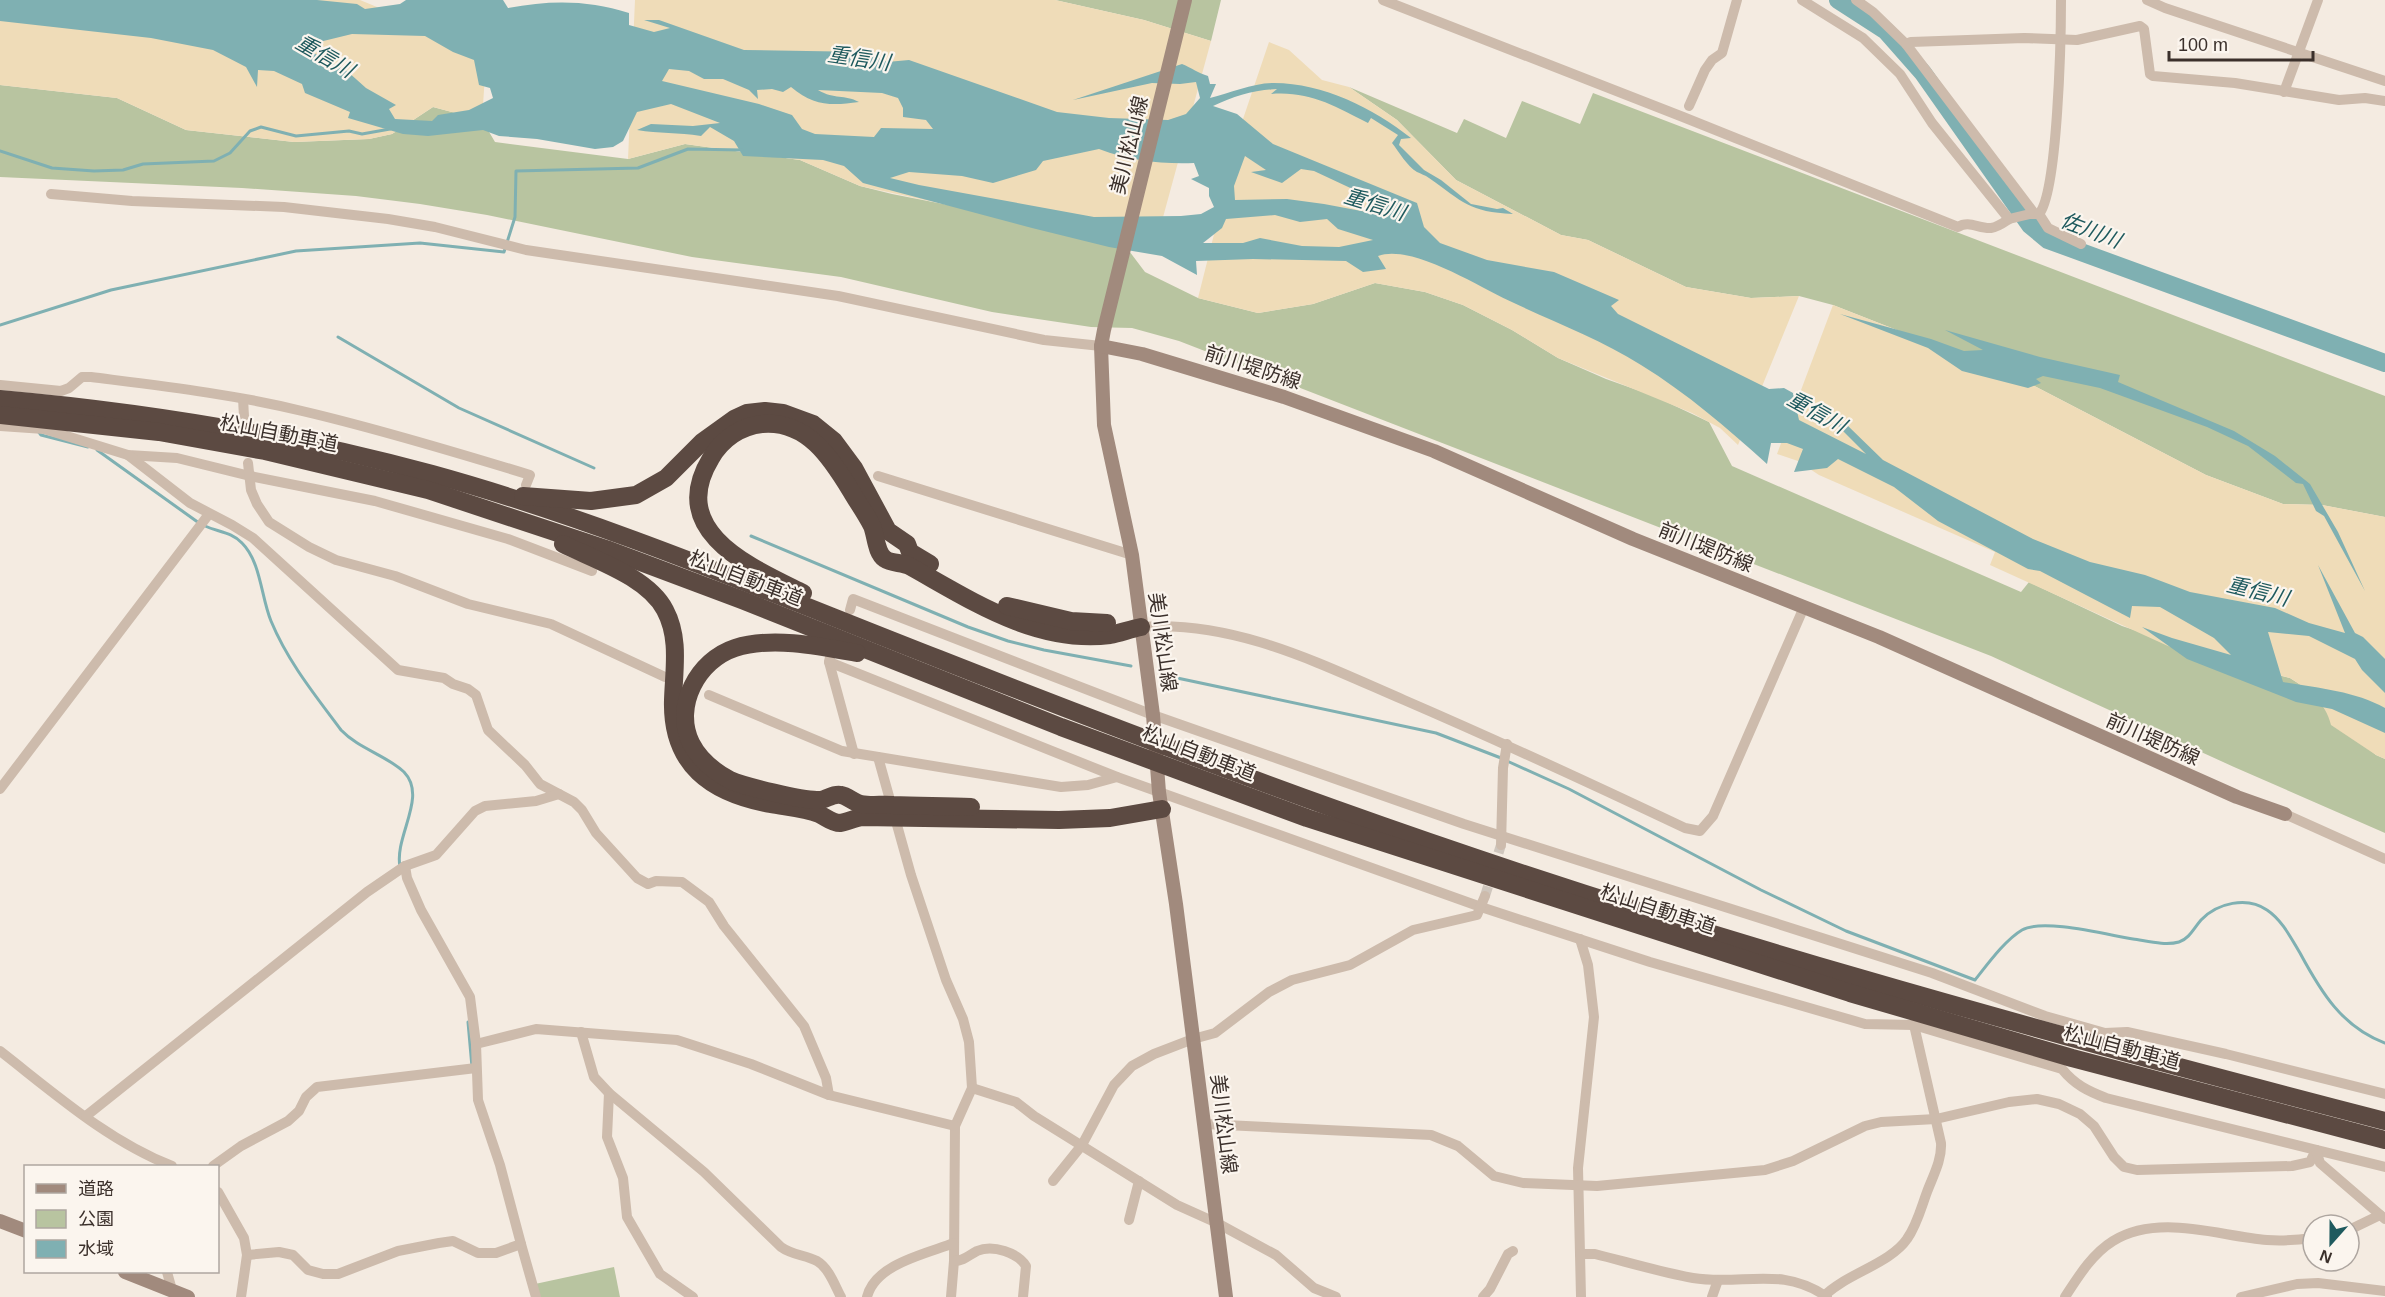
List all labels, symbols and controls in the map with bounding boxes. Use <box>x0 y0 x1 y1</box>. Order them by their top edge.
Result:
scale bar <box>2169 24 2313 62</box>
water label: 重信川 <box>292 30 360 83</box>
text: 100 m <box>2178 35 2228 55</box>
water label: 重信川 <box>826 42 894 74</box>
street label: 美川松山線 <box>1106 94 1152 196</box>
water label: 重信川 <box>1342 184 1410 225</box>
water label: 佐川川 <box>2057 208 2126 253</box>
street label: 前川堤防線 <box>1202 341 1304 393</box>
water label: 重信川 <box>1784 387 1852 438</box>
street label: 松山自動車道 <box>218 411 340 455</box>
street label: 前川堤防線 <box>1656 518 1756 576</box>
street label: 松山自動車道 <box>686 546 806 610</box>
water label: 重信川 <box>2225 572 2293 610</box>
street label: 美川松山線 <box>1145 591 1181 693</box>
street label: 前川堤防線 <box>2103 709 2203 769</box>
street label: 松山自動車道 <box>1139 721 1259 785</box>
street label: 松山自動車道 <box>1598 880 1718 938</box>
street label: 松山自動車道 <box>2061 1021 2183 1073</box>
street label: 美川松山線 <box>1207 1073 1241 1175</box>
legend <box>24 1165 219 1273</box>
text: 道路 <box>78 1179 114 1199</box>
text: 公園 <box>78 1209 114 1229</box>
north arrow <box>2301 1213 2361 1273</box>
text: 水域 <box>78 1239 114 1259</box>
text: N <box>2317 1247 2334 1267</box>

